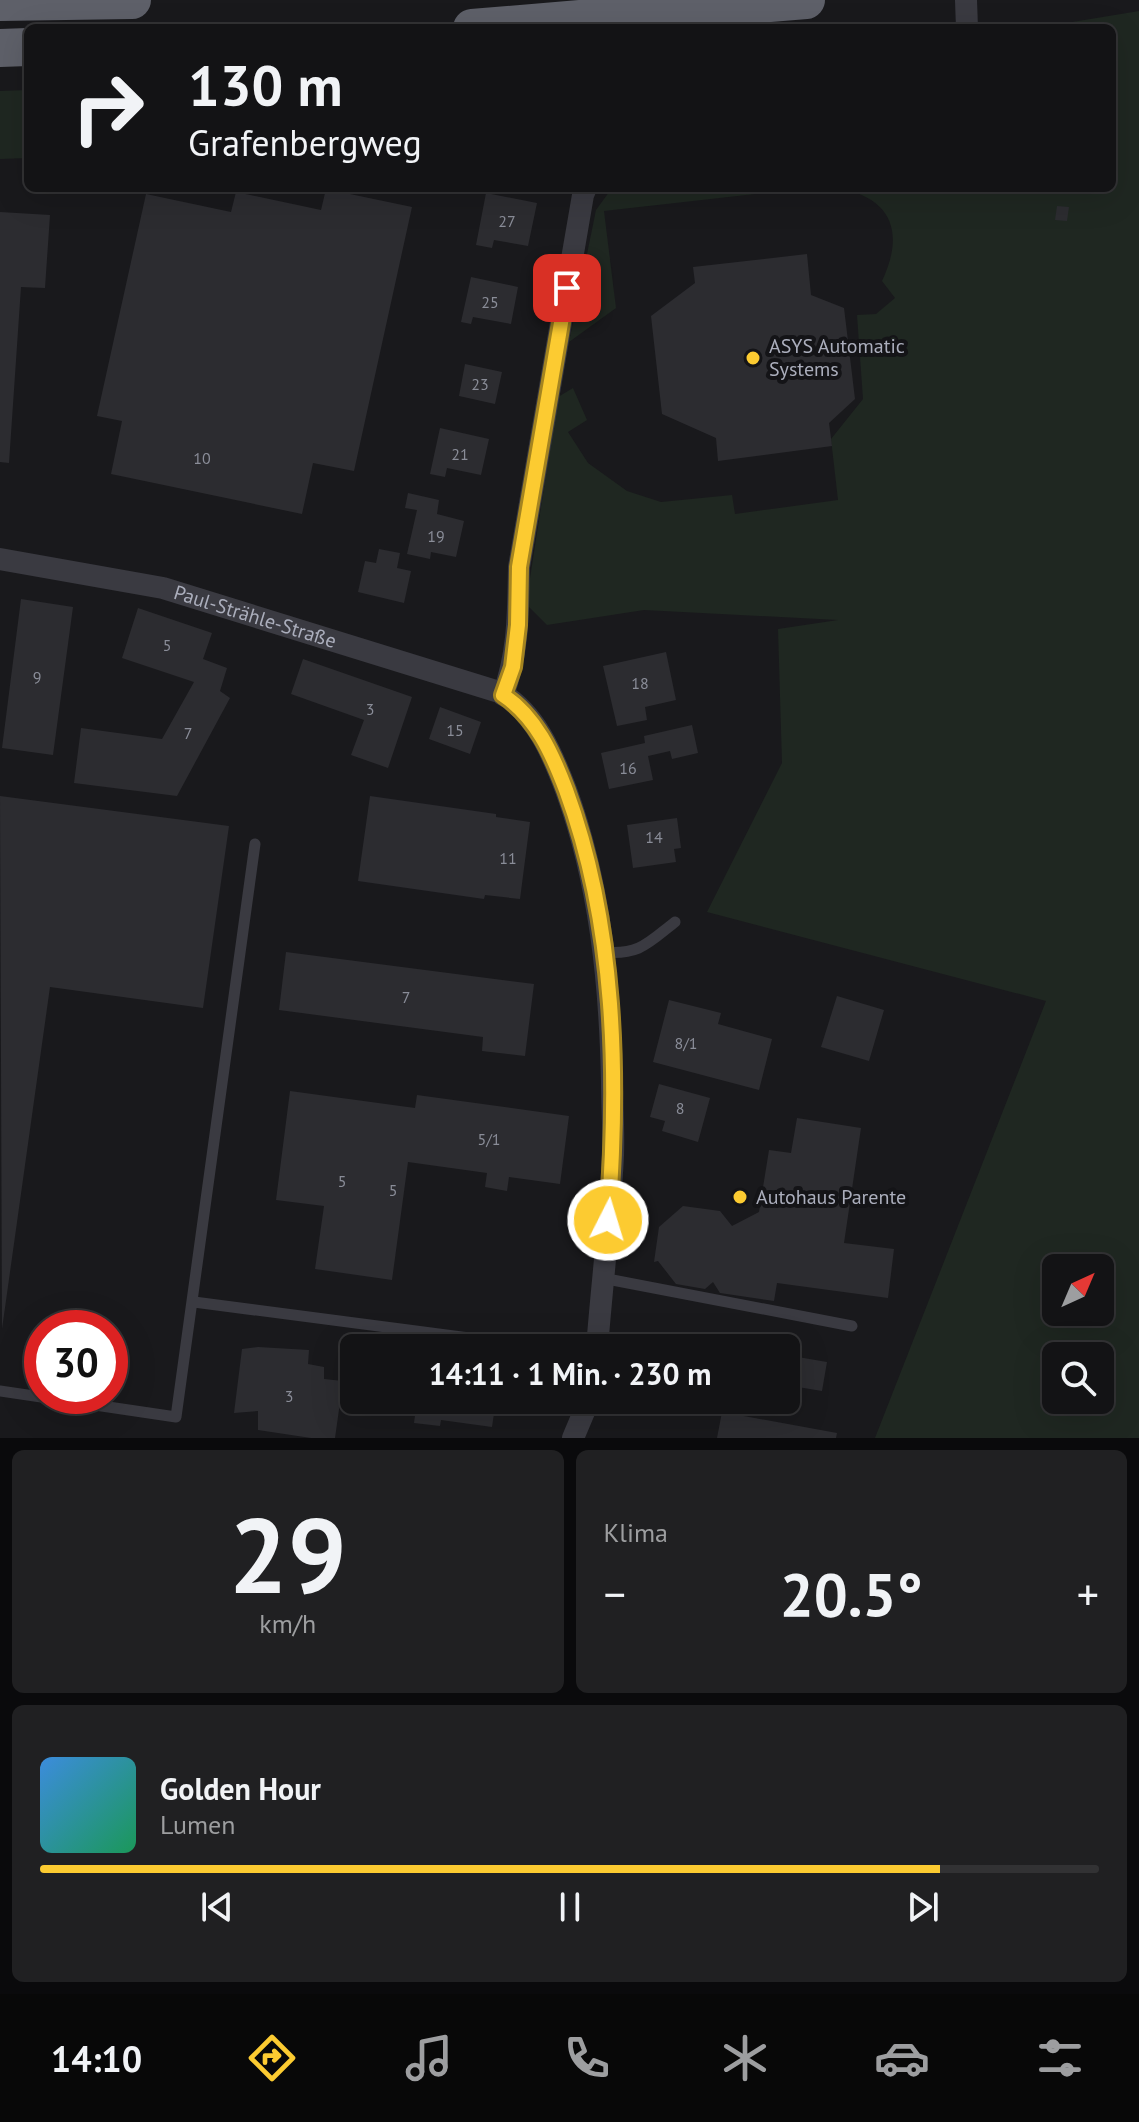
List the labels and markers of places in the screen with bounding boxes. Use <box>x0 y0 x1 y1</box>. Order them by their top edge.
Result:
pin <box>533 254 601 322</box>
place label: ASYS Automatic Systems <box>769 333 905 382</box>
marker: ASYS Automatic Systems <box>744 349 762 367</box>
place label: Autohaus Parente <box>756 1184 906 1210</box>
marker: Autohaus Parente <box>731 1188 749 1206</box>

